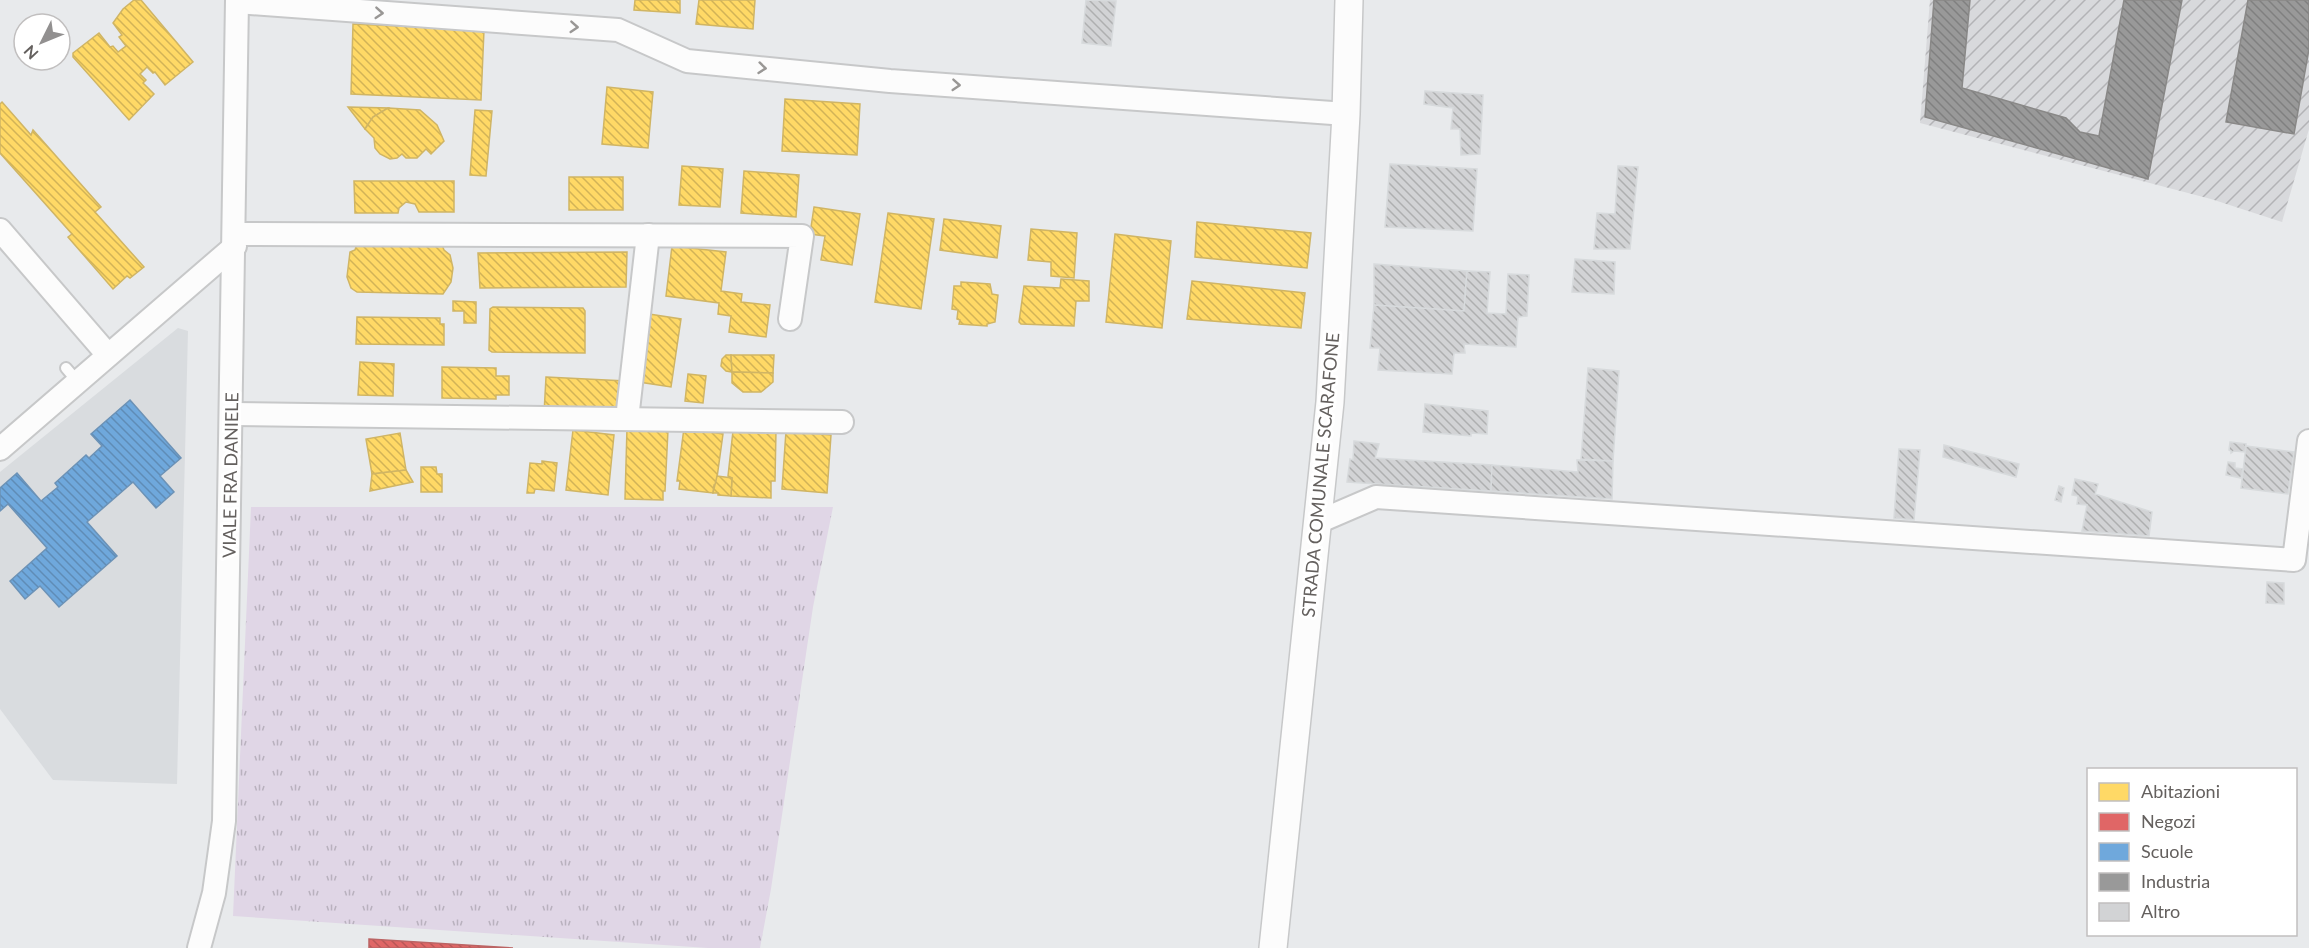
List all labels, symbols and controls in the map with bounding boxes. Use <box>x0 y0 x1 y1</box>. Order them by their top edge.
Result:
one-way arrow <box>375 6 384 19</box>
north arrow <box>12 12 72 72</box>
one-way arrow <box>569 20 578 33</box>
text: N <box>20 42 42 64</box>
one-way arrow <box>757 61 766 74</box>
one-way arrow <box>952 79 961 92</box>
street label: STRADA COMUNALE SCARAFONE <box>1297 332 1343 618</box>
street label: VIALE FRA DANIELE <box>218 392 242 558</box>
legend <box>2087 768 2297 936</box>
text: Abitazioni <box>2141 780 2220 802</box>
text: Negozi <box>2141 810 2196 832</box>
text: Scuole <box>2141 840 2193 862</box>
text: Industria <box>2141 870 2210 892</box>
text: Altro <box>2141 900 2180 922</box>

